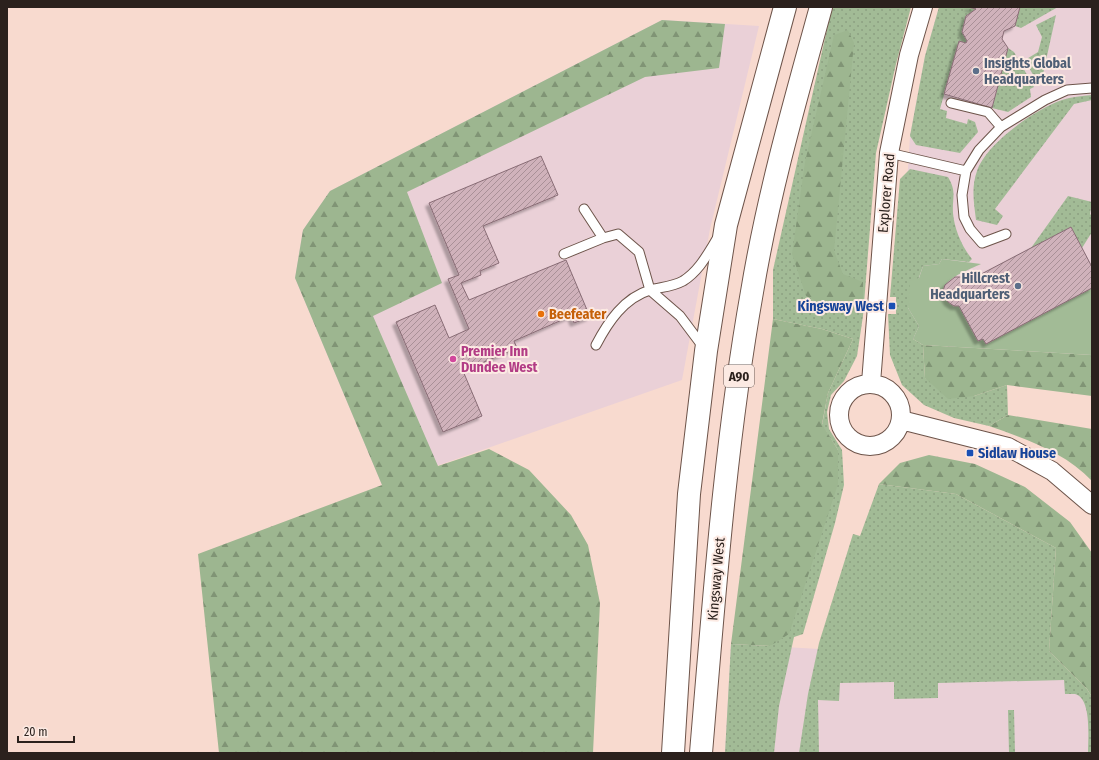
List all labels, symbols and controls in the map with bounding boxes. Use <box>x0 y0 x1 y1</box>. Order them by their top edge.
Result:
place label: Insights Global Headquarters <box>984 55 1071 88</box>
marker: Insights Global Headquarters <box>971 66 981 76</box>
street label: Explorer Road <box>875 153 898 234</box>
place label: Hillcrest Headquarters <box>930 270 1011 303</box>
marker: Hillcrest Headquarters <box>1013 281 1023 291</box>
place label: Kingsway West <box>798 298 885 315</box>
marker: Kingsway West <box>887 301 897 311</box>
place label: Beefeater <box>549 306 607 323</box>
marker: Beefeater <box>536 309 546 319</box>
place label: Premier Inn Dundee West <box>461 343 539 376</box>
marker: Premier Inn Dundee West <box>448 354 458 364</box>
road number: A90 <box>724 365 754 387</box>
place label: Sidlaw House <box>978 445 1056 462</box>
marker: Sidlaw House <box>965 448 975 458</box>
street label: Kingsway West <box>704 536 729 621</box>
scale bar <box>18 718 74 744</box>
text: 20 m <box>24 725 48 739</box>

